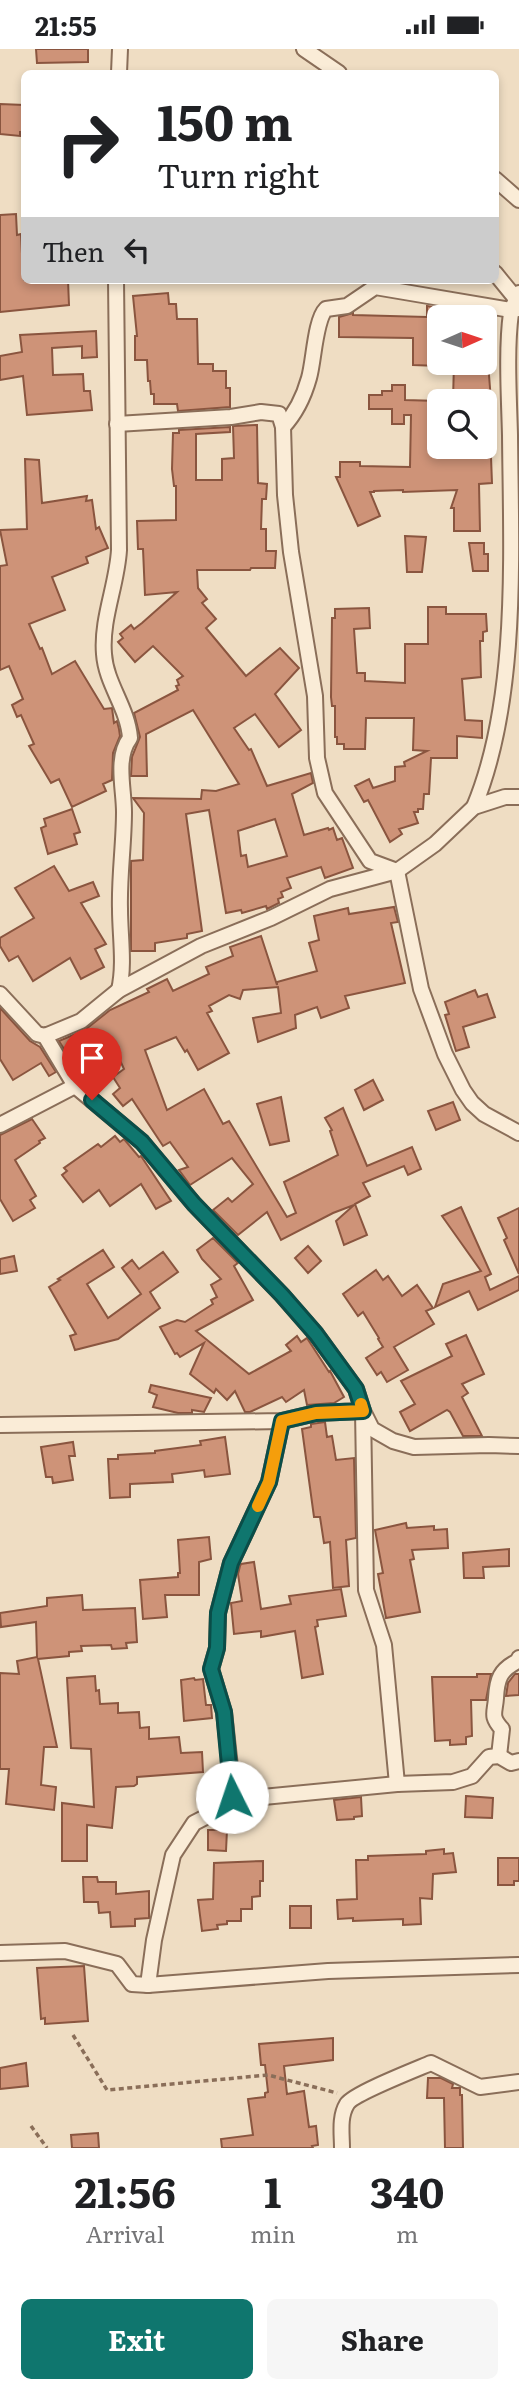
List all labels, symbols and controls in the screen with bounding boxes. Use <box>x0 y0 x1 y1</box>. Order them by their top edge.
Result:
text: 21:55 <box>35 5 97 44</box>
text: 150 m <box>157 83 293 156</box>
icon: right <box>42 98 133 189</box>
text: Turn right <box>157 150 319 198</box>
text: Then <box>42 231 104 270</box>
icon: left <box>118 231 156 269</box>
north arrow <box>427 305 497 375</box>
map controls <box>427 305 497 459</box>
button: search <box>427 389 497 459</box>
pin <box>62 1028 122 1100</box>
icon: arrive <box>73 1039 111 1077</box>
position arrow <box>195 1760 269 1834</box>
text: 21:56 <box>75 2159 176 2221</box>
text: 1 <box>264 2159 282 2221</box>
text: 340 <box>370 2159 444 2221</box>
text: Arrival <box>86 2216 164 2250</box>
text: min <box>250 2216 295 2250</box>
text: m <box>396 2216 418 2250</box>
button: Exit <box>21 2299 253 2379</box>
button: Share <box>267 2299 498 2379</box>

